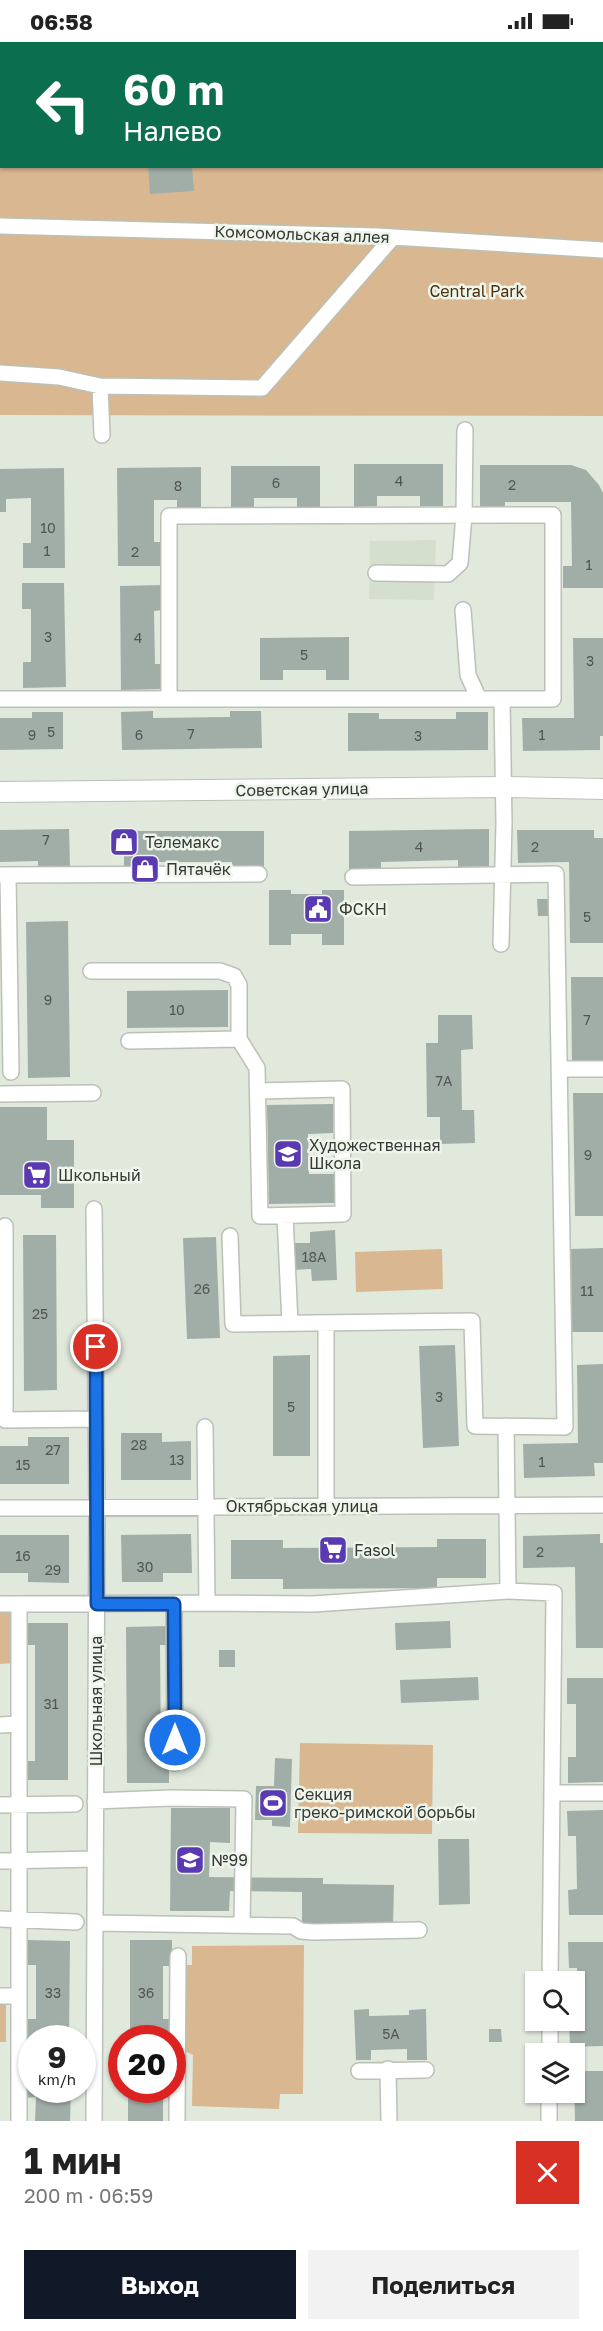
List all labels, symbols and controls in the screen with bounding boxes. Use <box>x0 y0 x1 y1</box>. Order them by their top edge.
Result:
text: 06:58 <box>30 8 93 35</box>
text: 60 m <box>123 64 224 114</box>
icon: left <box>24 66 102 144</box>
text: Налево <box>123 115 222 147</box>
street label: Комсомольская аллея <box>214 221 390 247</box>
park label: Central Park <box>429 281 525 301</box>
house number: 4 <box>395 472 403 489</box>
house number: 6 <box>272 474 280 491</box>
house number: 2 <box>508 476 516 493</box>
house number: 8 <box>174 477 182 494</box>
house number: 10 <box>40 519 56 536</box>
house number: 1 <box>44 542 51 559</box>
house number: 2 <box>131 543 139 560</box>
house number: 1 <box>586 556 593 573</box>
house number: 3 <box>44 628 52 645</box>
house number: 4 <box>134 629 142 646</box>
house number: 5 <box>300 646 308 663</box>
house number: 3 <box>586 652 594 669</box>
house number: 5 <box>47 723 55 740</box>
house number: 7 <box>187 725 195 742</box>
house number: 9 <box>28 726 36 743</box>
house number: 6 <box>135 726 143 743</box>
house number: 1 <box>539 726 546 743</box>
house number: 3 <box>414 727 422 744</box>
street label: Советская улица <box>235 778 369 800</box>
shop icon: Телемакс <box>108 826 140 858</box>
house number: 7 <box>42 831 50 848</box>
place label: Телемакс <box>145 832 220 852</box>
house number: 4 <box>415 838 423 855</box>
house number: 2 <box>531 838 539 855</box>
shop icon: Пятачёк <box>129 853 161 885</box>
place label: Пятачёк <box>166 859 231 879</box>
public building icon: ФСКН <box>302 893 334 925</box>
place label: ФСКН <box>339 899 387 919</box>
house number: 5 <box>583 908 591 925</box>
house number: 9 <box>44 991 52 1008</box>
house number: 10 <box>169 1001 185 1018</box>
house number: 7 <box>583 1011 591 1028</box>
house number: 7А <box>436 1072 453 1089</box>
place label: Художественная Школа <box>309 1135 441 1173</box>
school or university icon: Художественная Школа <box>272 1138 304 1170</box>
house number: 9 <box>584 1146 592 1163</box>
supermarket icon: Школьный <box>21 1159 53 1191</box>
place label: Школьный <box>58 1165 141 1185</box>
house number: 18А <box>302 1248 327 1265</box>
house number: 26 <box>194 1280 210 1297</box>
house number: 11 <box>580 1282 594 1299</box>
house number: 25 <box>32 1305 48 1322</box>
pin <box>70 1321 121 1372</box>
icon: arrive <box>79 1330 112 1363</box>
house number: 3 <box>435 1388 443 1405</box>
house number: 5 <box>287 1398 295 1415</box>
house number: 28 <box>131 1436 147 1453</box>
house number: 27 <box>45 1441 61 1458</box>
house number: 13 <box>170 1451 184 1468</box>
house number: 1 <box>539 1453 546 1470</box>
house number: 15 <box>16 1456 30 1473</box>
street label: Октябрьская улица <box>226 1496 378 1516</box>
supermarket icon: Fasol <box>317 1534 349 1566</box>
place label: Fasol <box>354 1540 395 1560</box>
house number: 2 <box>536 1543 544 1560</box>
house number: 16 <box>15 1547 31 1564</box>
house number: 30 <box>137 1558 153 1575</box>
house number: 29 <box>45 1561 61 1578</box>
street label: Школьная улица <box>86 1636 106 1766</box>
house number: 31 <box>44 1695 59 1712</box>
position arrow <box>143 1708 207 1772</box>
place label: Секция греко-римской борьбы <box>294 1784 476 1822</box>
sports icon: Секция греко-римской борьбы <box>257 1787 289 1819</box>
school or university icon: №99 <box>174 1844 206 1876</box>
place label: №99 <box>211 1850 248 1870</box>
map controls <box>525 1971 585 2103</box>
button: search <box>525 1971 585 2031</box>
house number: 33 <box>45 1984 61 2001</box>
house number: 36 <box>138 1984 154 2001</box>
speed limit sign: 20 <box>108 2025 186 2103</box>
house number: 5А <box>382 2025 400 2042</box>
text: 9 <box>47 2039 67 2075</box>
button: layers <box>525 2043 585 2103</box>
text: km/h <box>38 2070 76 2088</box>
text: 1 мин <box>24 2139 121 2182</box>
button: close <box>516 2141 579 2204</box>
text: 200 m · 06:59 <box>24 2183 153 2207</box>
button: Выход <box>24 2250 296 2319</box>
button: Поделиться <box>308 2250 579 2319</box>

